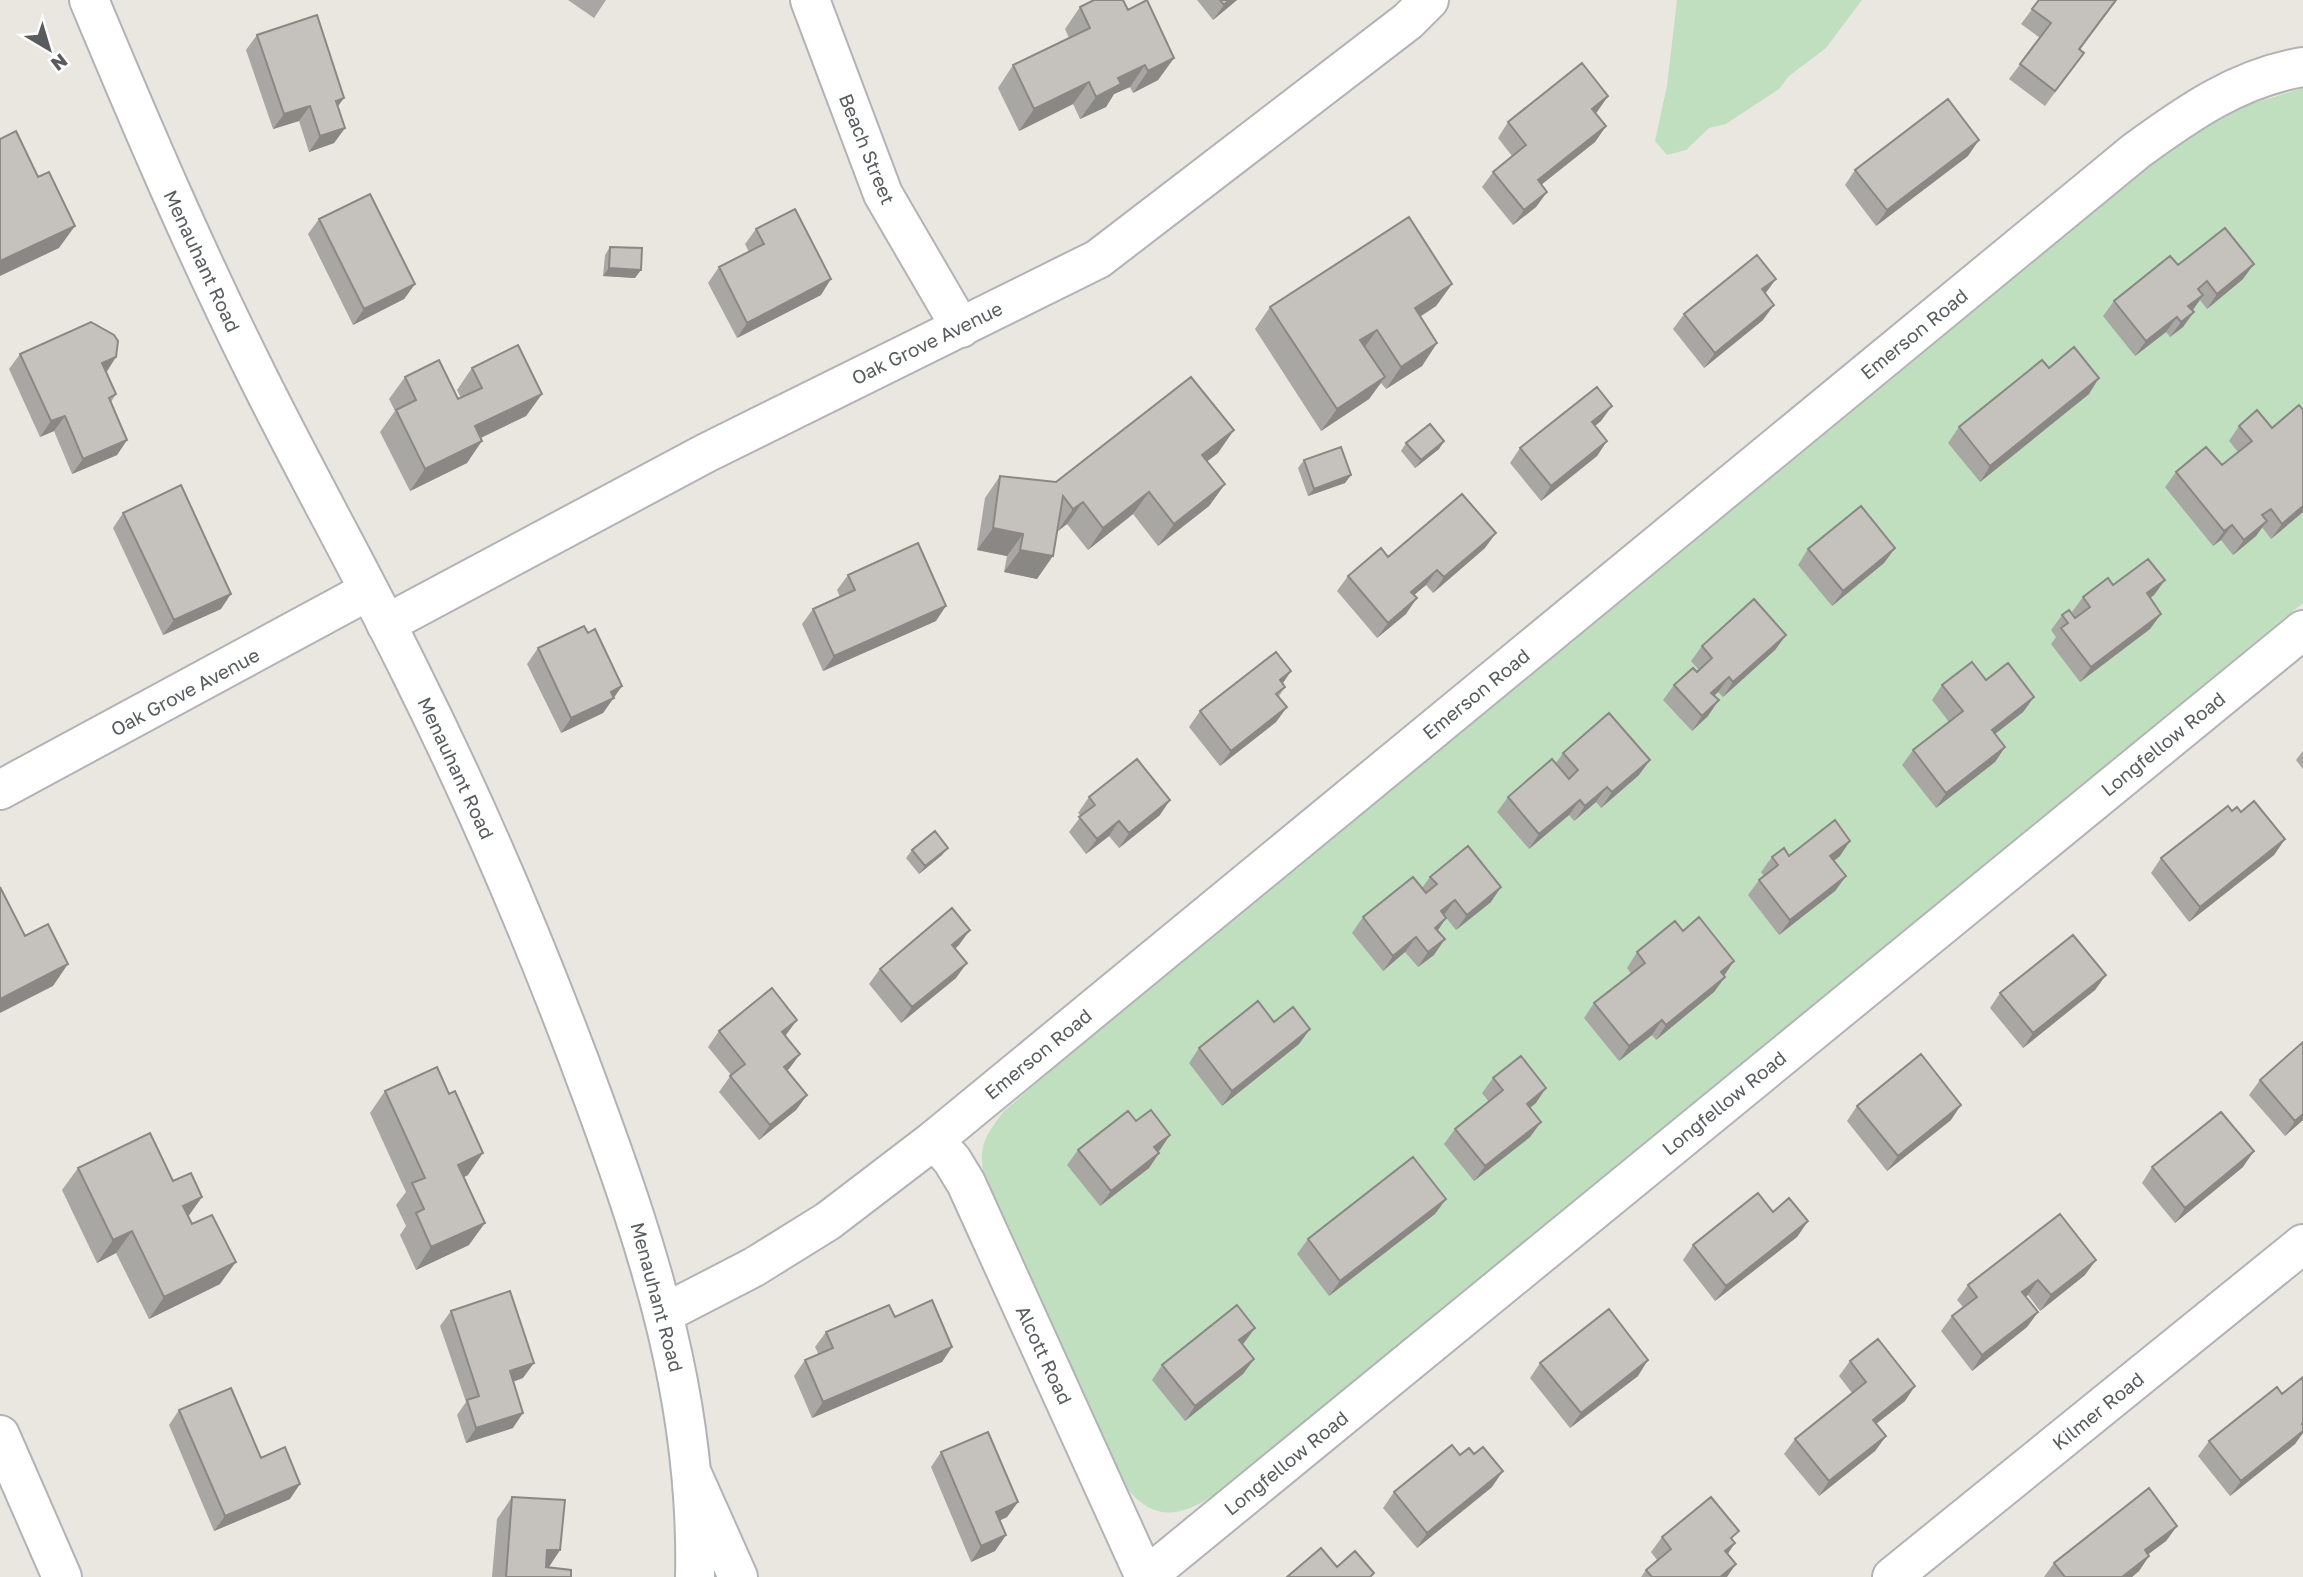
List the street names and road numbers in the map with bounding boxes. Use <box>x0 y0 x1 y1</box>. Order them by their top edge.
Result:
street label: Beach Street <box>835 90 900 208</box>
street label: Menauhant Road <box>159 186 245 335</box>
street label: Emerson Road <box>1855 283 1972 384</box>
street label: Oak Grove Avenue <box>848 296 1006 389</box>
street label: Oak Grove Avenue <box>107 643 263 740</box>
street label: Emerson Road <box>1417 643 1534 744</box>
street label: Longfellow Road <box>2096 687 2229 801</box>
street label: Menauhant Road <box>413 693 499 842</box>
street label: Emerson Road <box>979 1003 1096 1104</box>
street label: Longfellow Road <box>1657 1046 1790 1160</box>
street label: Menauhant Road <box>626 1219 689 1374</box>
street label: Alcott Road <box>1012 1302 1077 1408</box>
street label: Kilmer Road <box>2047 1367 2148 1454</box>
street label: Longfellow Road <box>1219 1406 1352 1520</box>

